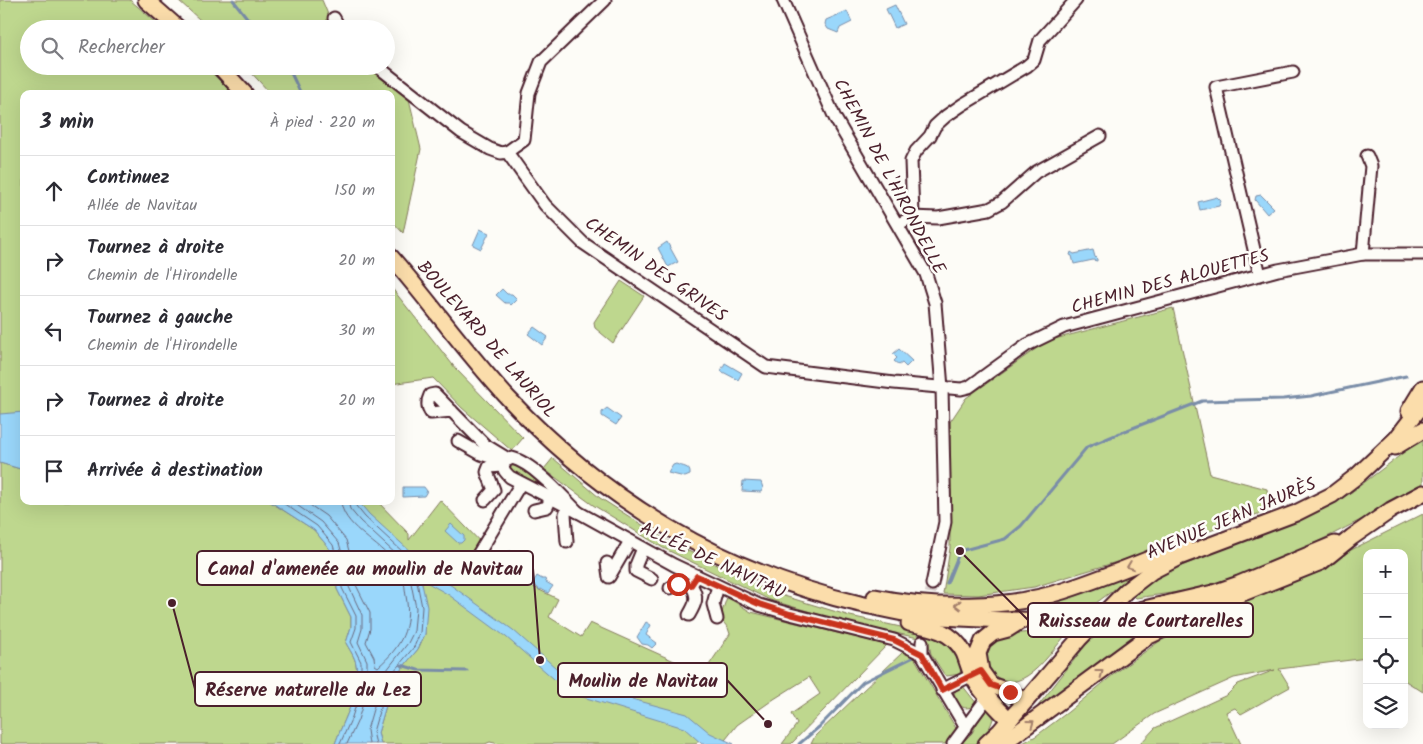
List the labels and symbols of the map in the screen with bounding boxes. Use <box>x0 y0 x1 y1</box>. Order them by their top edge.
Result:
street label: CHEMIN DE L'HIRONDELLE <box>825 74 953 280</box>
street label: CHEMIN DES GRIVES <box>578 210 733 331</box>
street label: CHEMIN DES ALOUETTES <box>1068 242 1273 323</box>
street label: BOULEVARD DE LAURIOL <box>409 254 563 425</box>
street label: AVENUE JEAN JAURÈS <box>1142 470 1321 568</box>
street label: ALLÉE DE NAVITAU <box>635 515 790 608</box>
callout: Canal d'amenée au moulin de Navitau <box>197 551 533 585</box>
text: Canal d'amenée au moulin de Navitau <box>207 555 523 585</box>
one-way arrow <box>1126 560 1135 570</box>
route start <box>667 573 690 596</box>
one-way arrow <box>953 600 961 610</box>
callout: Ruisseau de Courtarelles <box>1028 603 1253 637</box>
text: Ruisseau de Courtarelles <box>1039 607 1244 637</box>
callout: Moulin de Navitau <box>558 663 727 697</box>
text: Moulin de Navitau <box>568 667 718 697</box>
one-way arrow <box>1094 670 1103 678</box>
callout: Réserve naturelle du Lez <box>195 672 421 706</box>
text: Réserve naturelle du Lez <box>205 676 411 706</box>
route end <box>999 681 1022 704</box>
one-way arrow <box>1025 720 1034 728</box>

